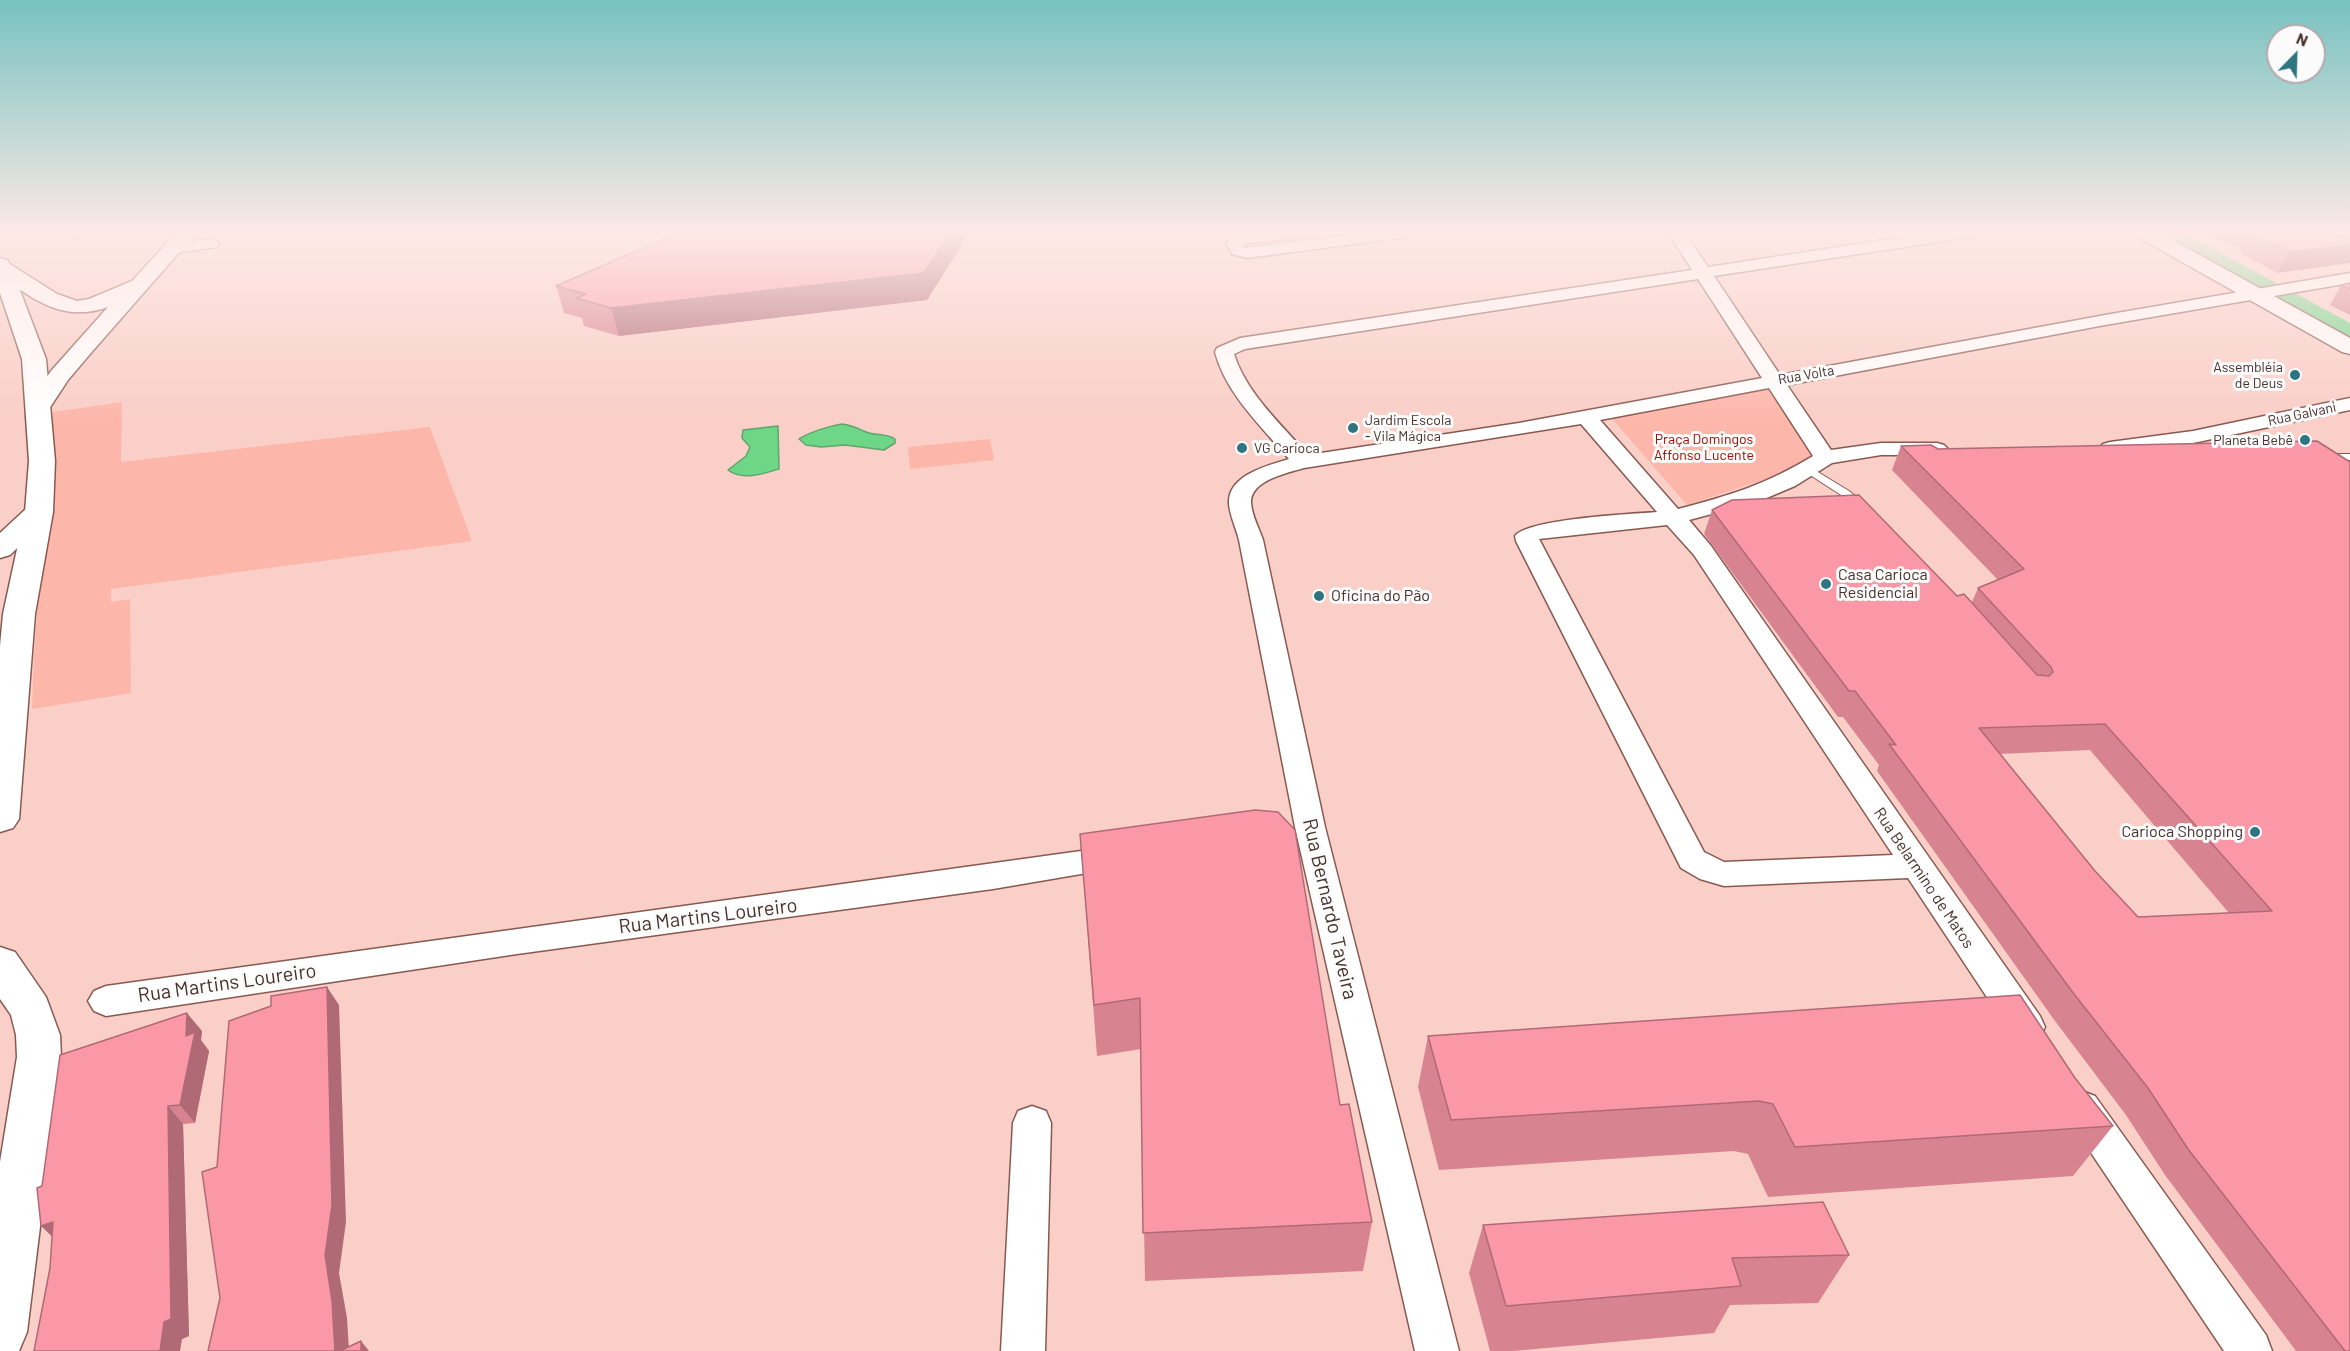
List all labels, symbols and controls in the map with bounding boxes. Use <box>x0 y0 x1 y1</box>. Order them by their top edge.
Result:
north arrow <box>2266 24 2326 84</box>
text: N <box>2294 28 2311 50</box>
place label: Assembléia de Deus <box>2213 359 2283 392</box>
street label: Rua Volta <box>1777 362 1835 388</box>
marker: Assembléia de Deus <box>2288 368 2302 382</box>
street label: Rua Galvani <box>2266 399 2338 429</box>
place label: Jardim Escola - Vila Mágica <box>1365 412 1451 444</box>
marker: Jardim Escola - Vila Mágica <box>1346 421 1360 435</box>
park label: Praça Domingos Affonso Lucente <box>1654 431 1754 464</box>
place label: Planeta Bebê <box>2213 432 2293 448</box>
marker: Planeta Bebê <box>2298 433 2312 447</box>
place label: VG Carioca <box>1254 440 1320 456</box>
marker: VG Carioca <box>1235 441 1249 455</box>
place label: Casa Carioca Residencial <box>1838 565 1928 603</box>
marker: Casa Carioca Residencial <box>1819 577 1833 591</box>
place label: Oficina do Pão <box>1331 586 1430 606</box>
marker: Oficina do Pão <box>1312 589 1326 603</box>
street label: Rua Belarmino de Matos <box>1870 804 1978 952</box>
street label: Rua Bernardo Taveira <box>1297 816 1363 1002</box>
place label: Carioca Shopping <box>2121 822 2243 842</box>
marker: Carioca Shopping <box>2248 825 2262 839</box>
street label: Rua Martins Loureiro <box>617 893 799 939</box>
street label: Rua Martins Loureiro <box>136 959 318 1007</box>

